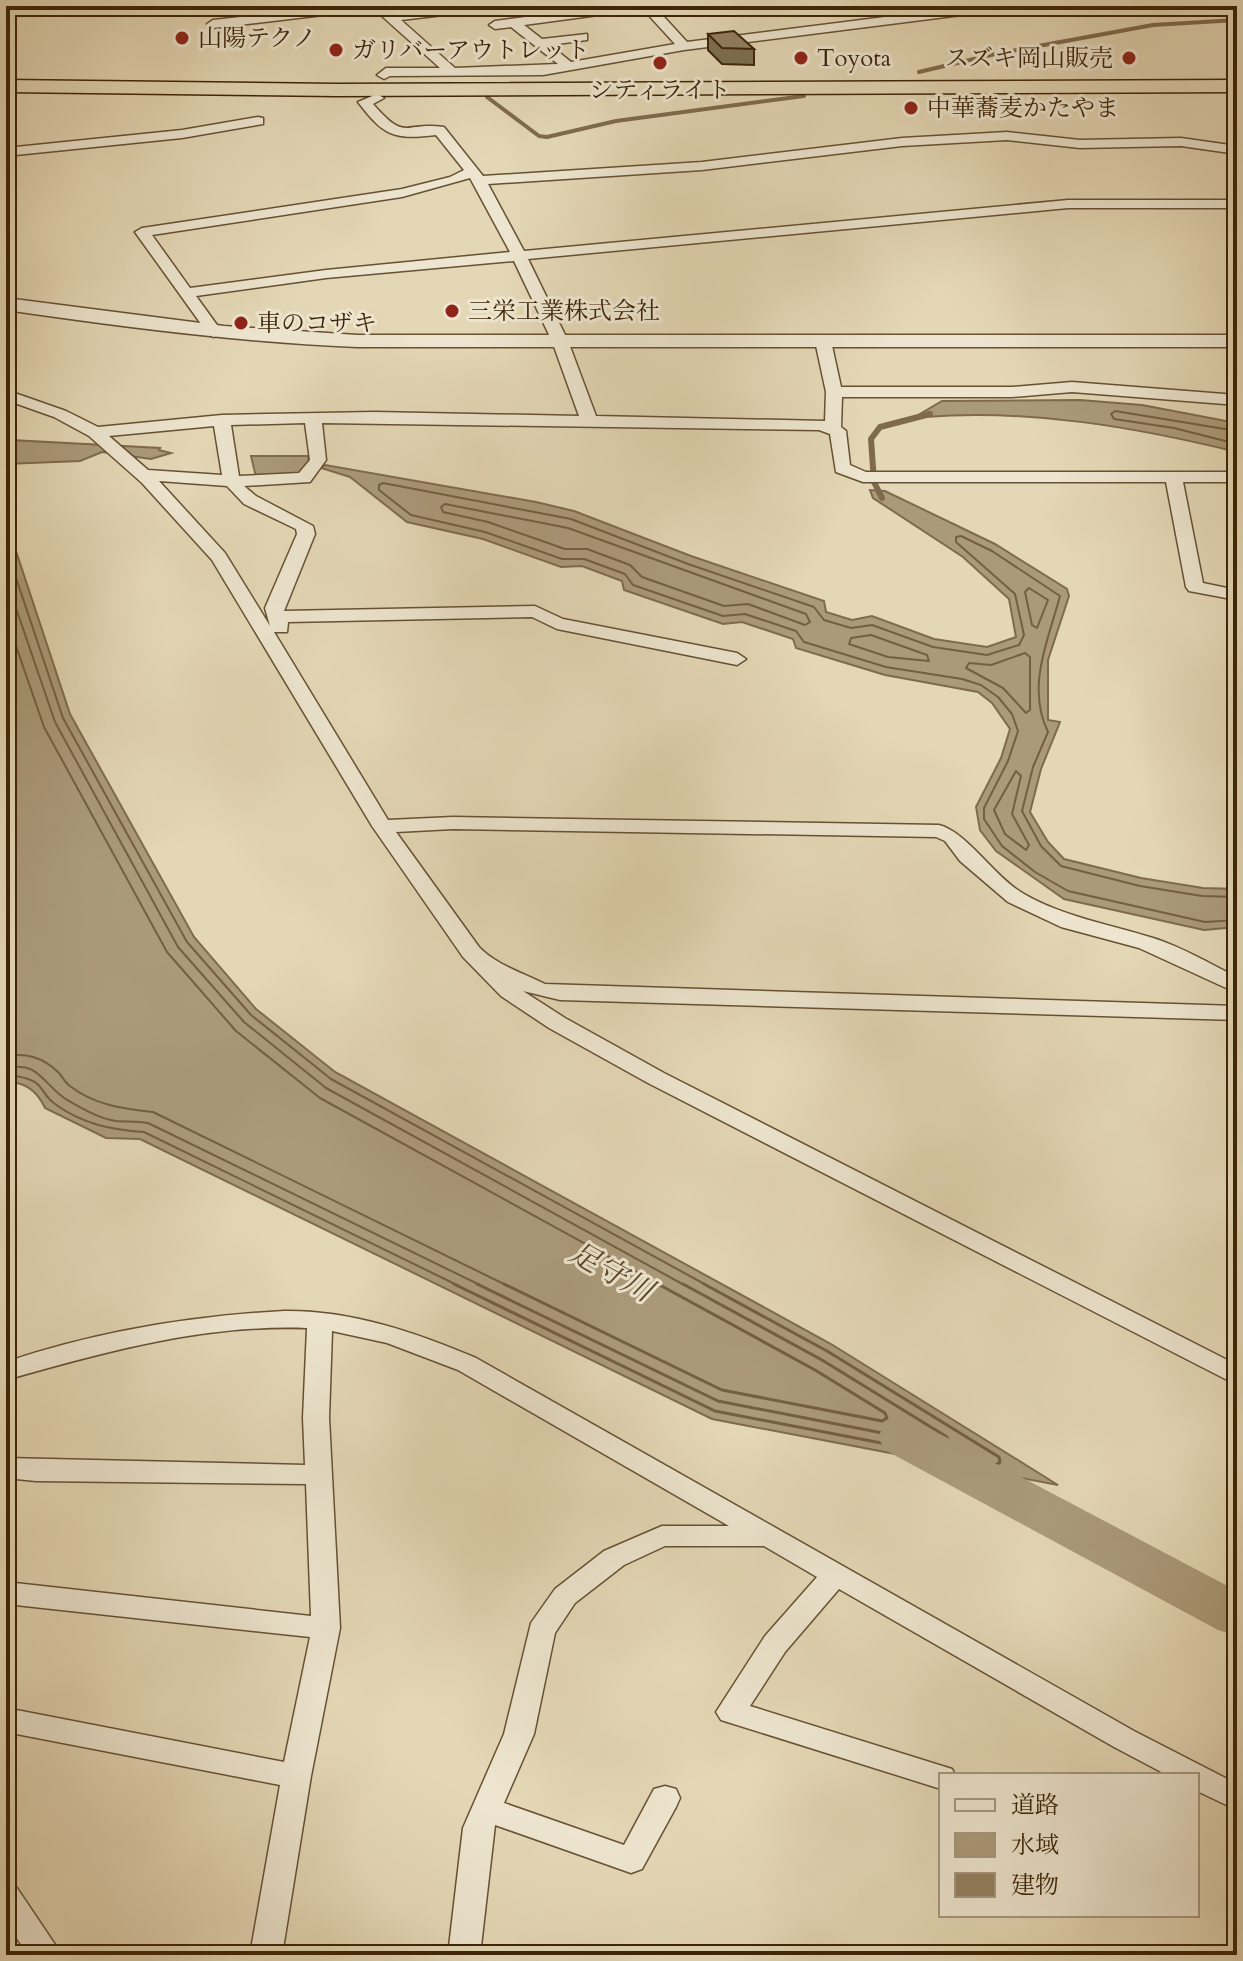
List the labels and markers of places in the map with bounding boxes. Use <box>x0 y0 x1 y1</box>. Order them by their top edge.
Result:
place label: 山陽テクノ <box>198 22 317 55</box>
marker: 山陽テクノ <box>173 29 191 47</box>
place label: ガリバーアウトレット <box>352 34 590 67</box>
marker: ガリバーアウトレット <box>327 41 345 59</box>
place label: Toyota <box>817 42 892 75</box>
place label: スズキ岡山販売 <box>945 42 1113 75</box>
marker: Toyota <box>792 49 810 67</box>
marker: スズキ岡山販売 <box>1120 49 1138 67</box>
marker: シティライト <box>651 54 669 72</box>
place label: シティライト <box>589 74 731 107</box>
place label: 中華蕎麦かたやま <box>927 92 1119 125</box>
marker: 中華蕎麦かたやま <box>902 99 920 117</box>
place label: 三栄工業株式会社 <box>468 295 660 328</box>
marker: 三栄工業株式会社 <box>443 302 461 320</box>
place label: 車のコザキ <box>257 307 377 340</box>
marker: 車のコザキ <box>232 314 250 332</box>

